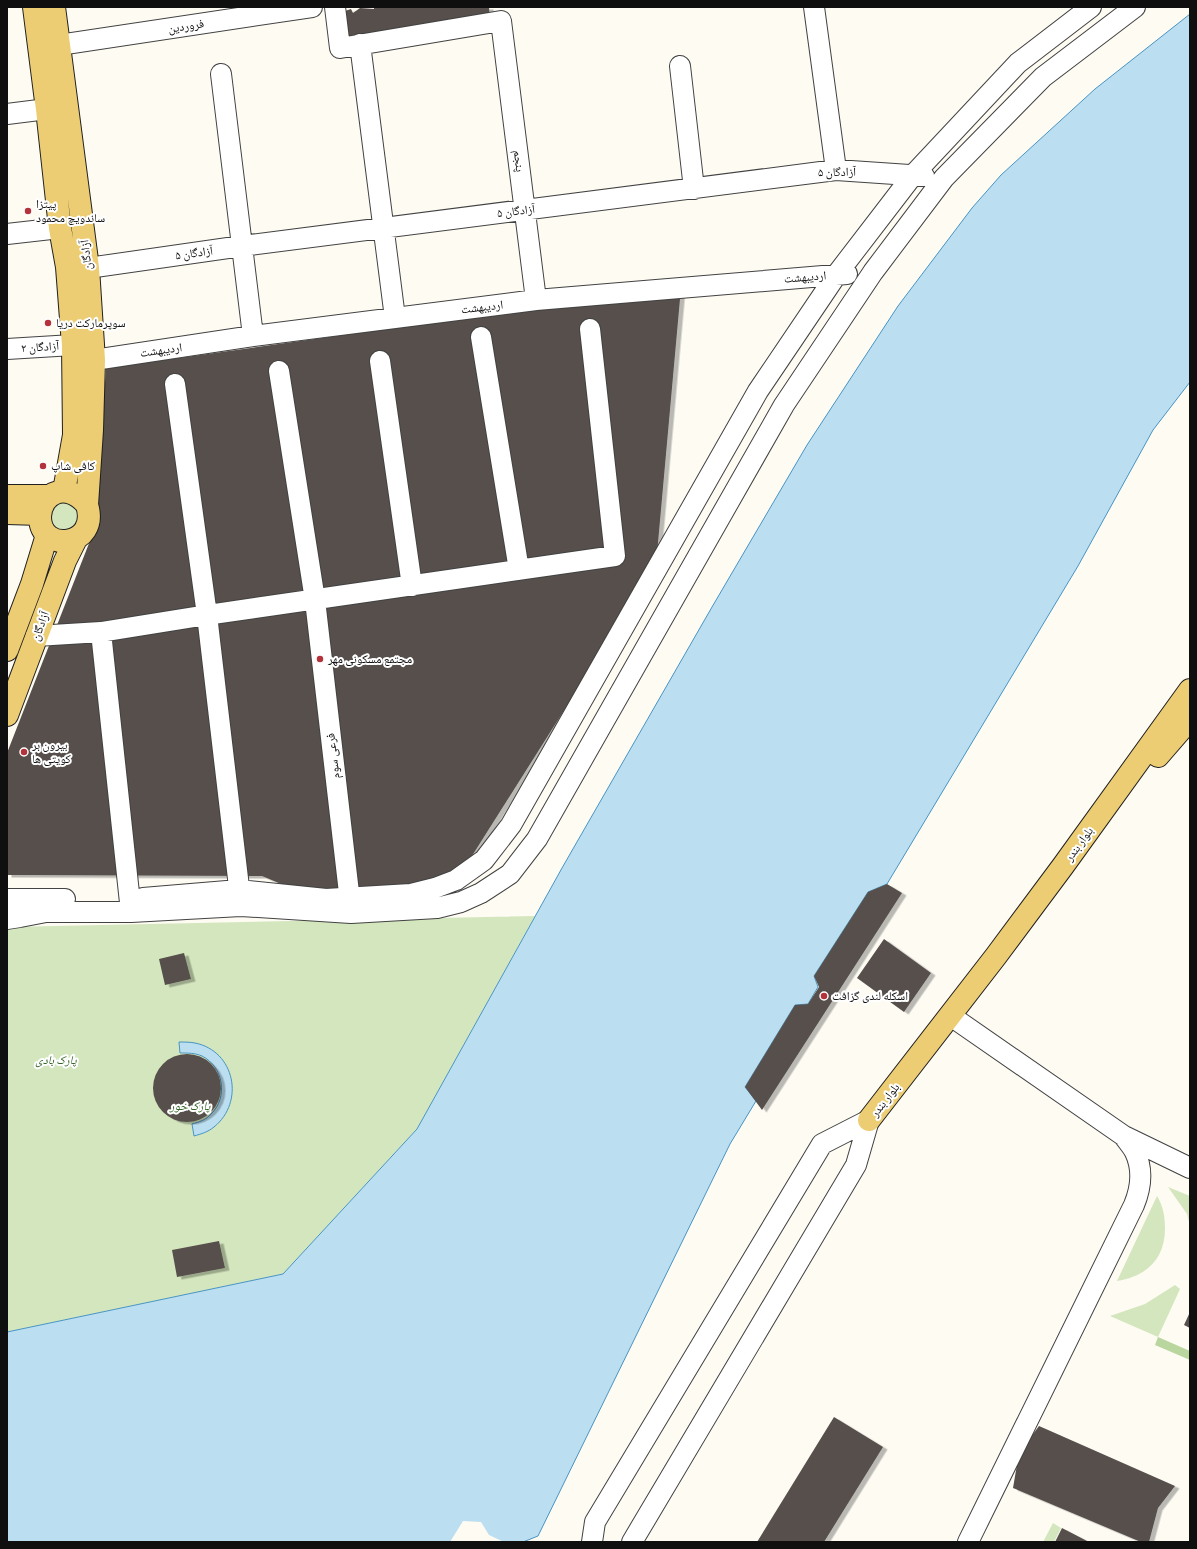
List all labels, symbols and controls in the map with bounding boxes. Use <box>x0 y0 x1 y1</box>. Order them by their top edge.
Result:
street label: فروردین <box>167 16 205 36</box>
street label: پنجم <box>510 149 527 173</box>
street label: آزادگان ۵ <box>818 165 857 179</box>
place label: پیتزا ساندویچ محمود <box>36 197 105 225</box>
street label: آزادگان ۵ <box>496 202 537 220</box>
marker: پیتزا ساندویچ محمود <box>23 206 33 216</box>
street label: آزادگان <box>77 238 95 271</box>
street label: آزادگان ۵ <box>174 243 215 263</box>
street label: اردیبهشت <box>783 268 827 286</box>
street label: اردیبهشت <box>460 297 504 317</box>
place label: سوپرمارکت دریا <box>56 316 126 330</box>
marker: سوپرمارکت دریا <box>43 318 53 328</box>
street label: آزادگان ۲ <box>20 339 60 355</box>
street label: اردیبهشت <box>139 340 183 360</box>
place label: کافی شاپ <box>51 459 95 473</box>
marker: کافی شاپ <box>38 461 48 471</box>
street label: آزادگان <box>28 608 52 643</box>
place label: مجتمع مسکونی مهر <box>327 652 412 666</box>
marker: مجتمع مسکونی مهر <box>315 654 325 664</box>
street label: فرعی سوم <box>323 732 344 780</box>
place label: بیرون بر کویتی ها <box>31 738 71 766</box>
marker: بیرون بر کویتی ها <box>19 747 29 757</box>
street label: بلوار بندر <box>1061 824 1096 865</box>
place label: اسکله لندی گزافت <box>832 989 908 1003</box>
marker: اسکله لندی گزافت <box>819 991 829 1001</box>
park label: پارک بادی <box>35 1053 78 1068</box>
street label: بلوار بندر <box>867 1080 903 1121</box>
park label: پارک خور <box>169 1099 211 1113</box>

